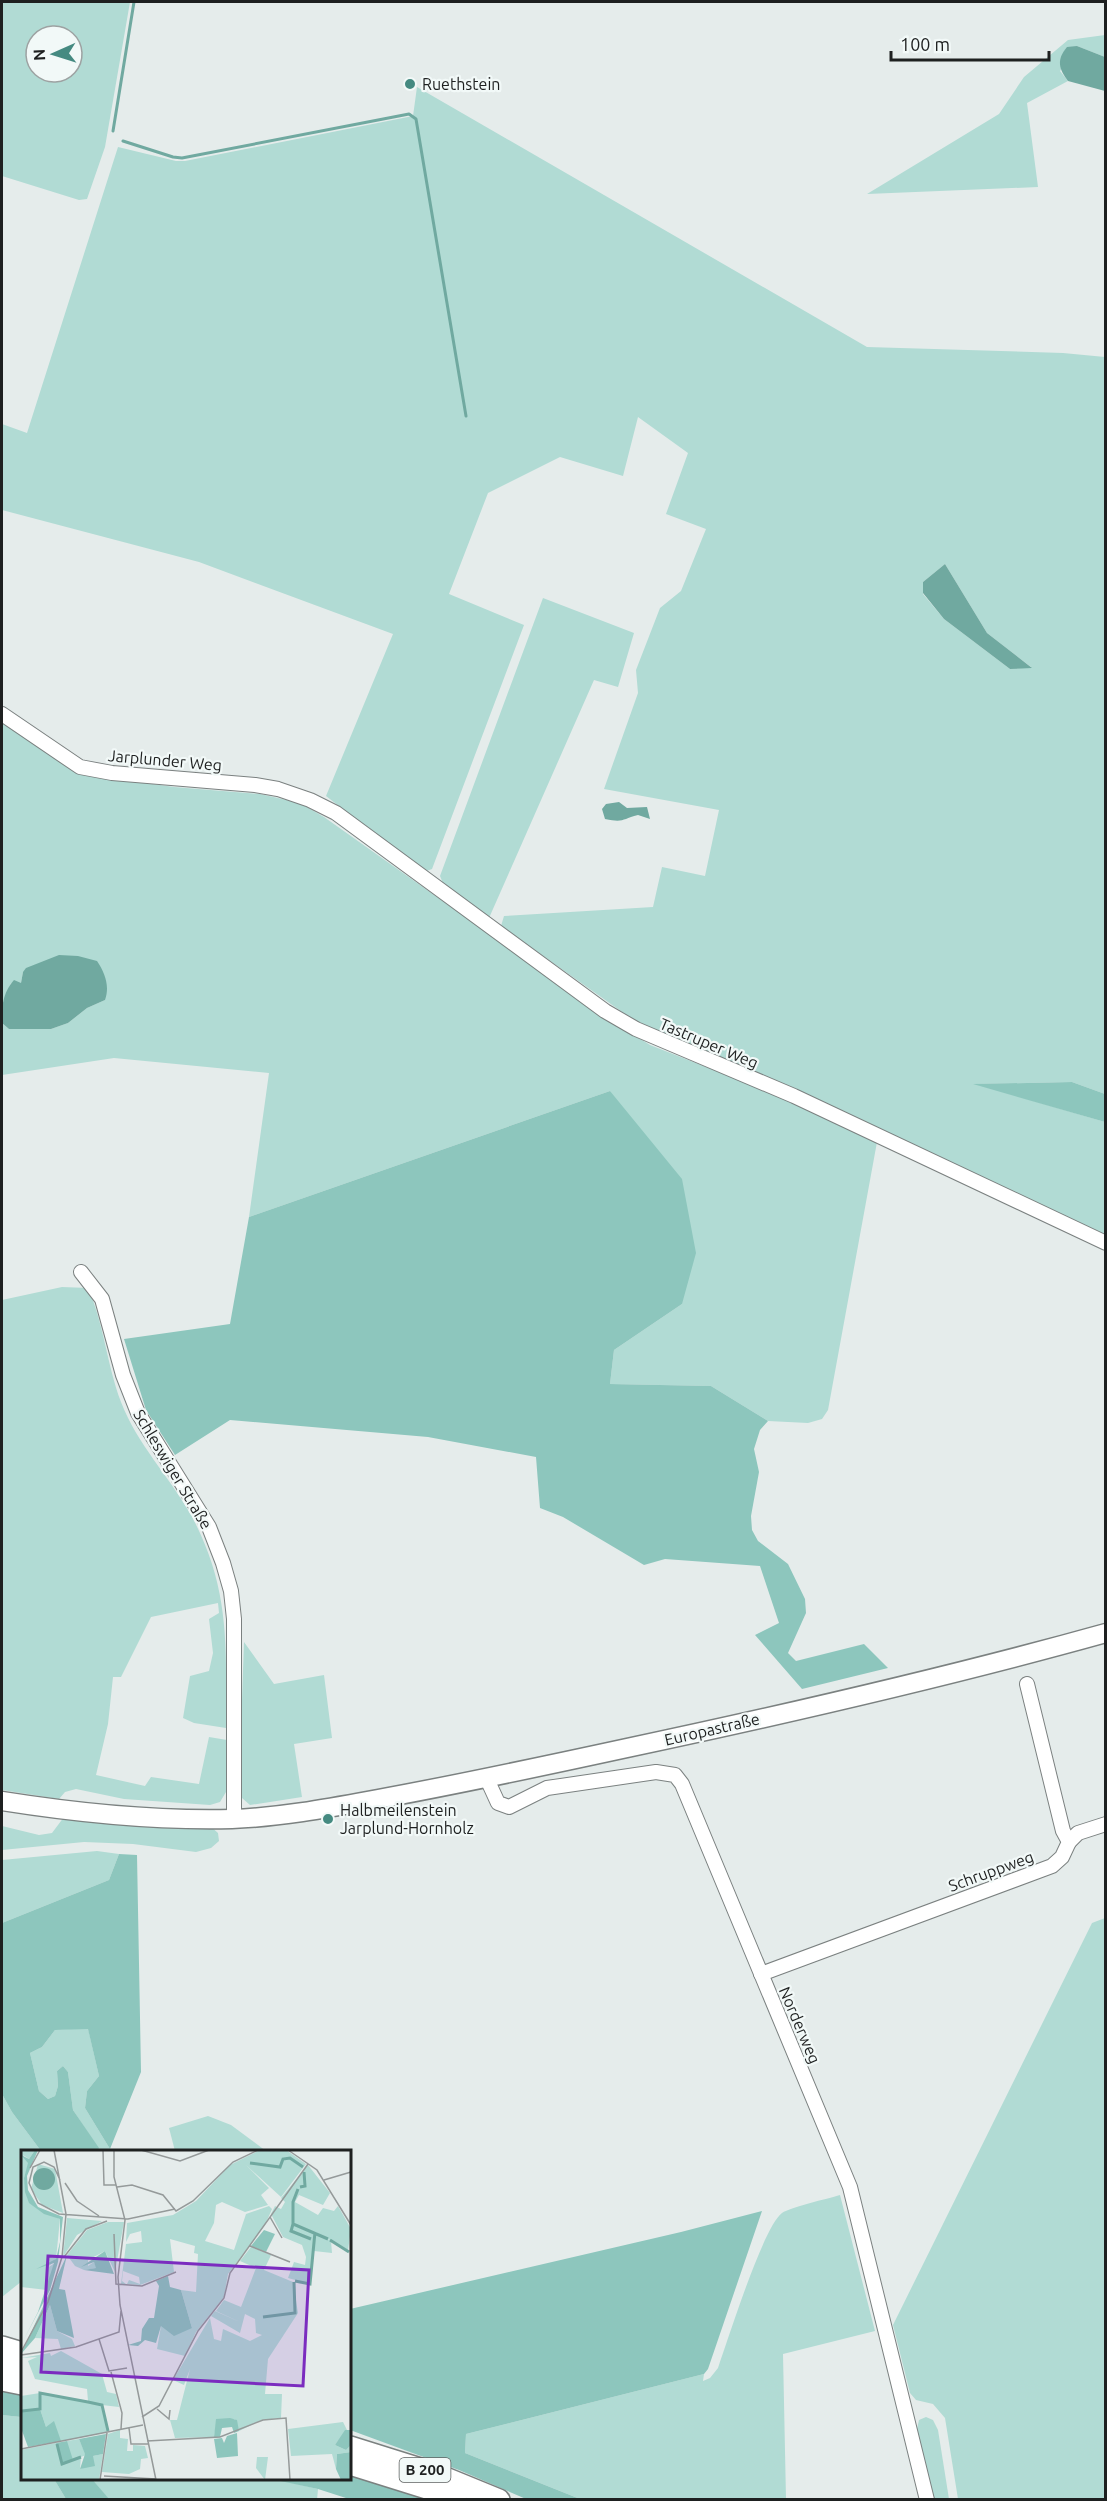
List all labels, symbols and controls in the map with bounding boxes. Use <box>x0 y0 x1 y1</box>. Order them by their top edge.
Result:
north arrow <box>24 24 84 84</box>
scale bar <box>891 24 1048 62</box>
text: 100 m <box>900 34 950 54</box>
text: N <box>30 48 48 61</box>
place label: Ruethstein <box>422 75 500 93</box>
marker: Ruethstein <box>403 77 417 91</box>
street label: Jarplunder Weg <box>107 746 223 774</box>
street label: Tastruper Weg <box>657 1014 761 1072</box>
street label: Schleswiger Straße <box>130 1406 216 1532</box>
street label: Europastraße <box>663 1709 761 1749</box>
place label: Halbmeilenstein Jarplund-Hornholz <box>340 1801 474 1837</box>
marker: Halbmeilenstein Jarplund-Hornholz <box>321 1812 335 1826</box>
street label: Schruppweg <box>946 1847 1036 1895</box>
street label: Norderweg <box>776 1984 824 2066</box>
inset map <box>21 2150 351 2480</box>
road number: B 200 <box>400 2458 450 2482</box>

